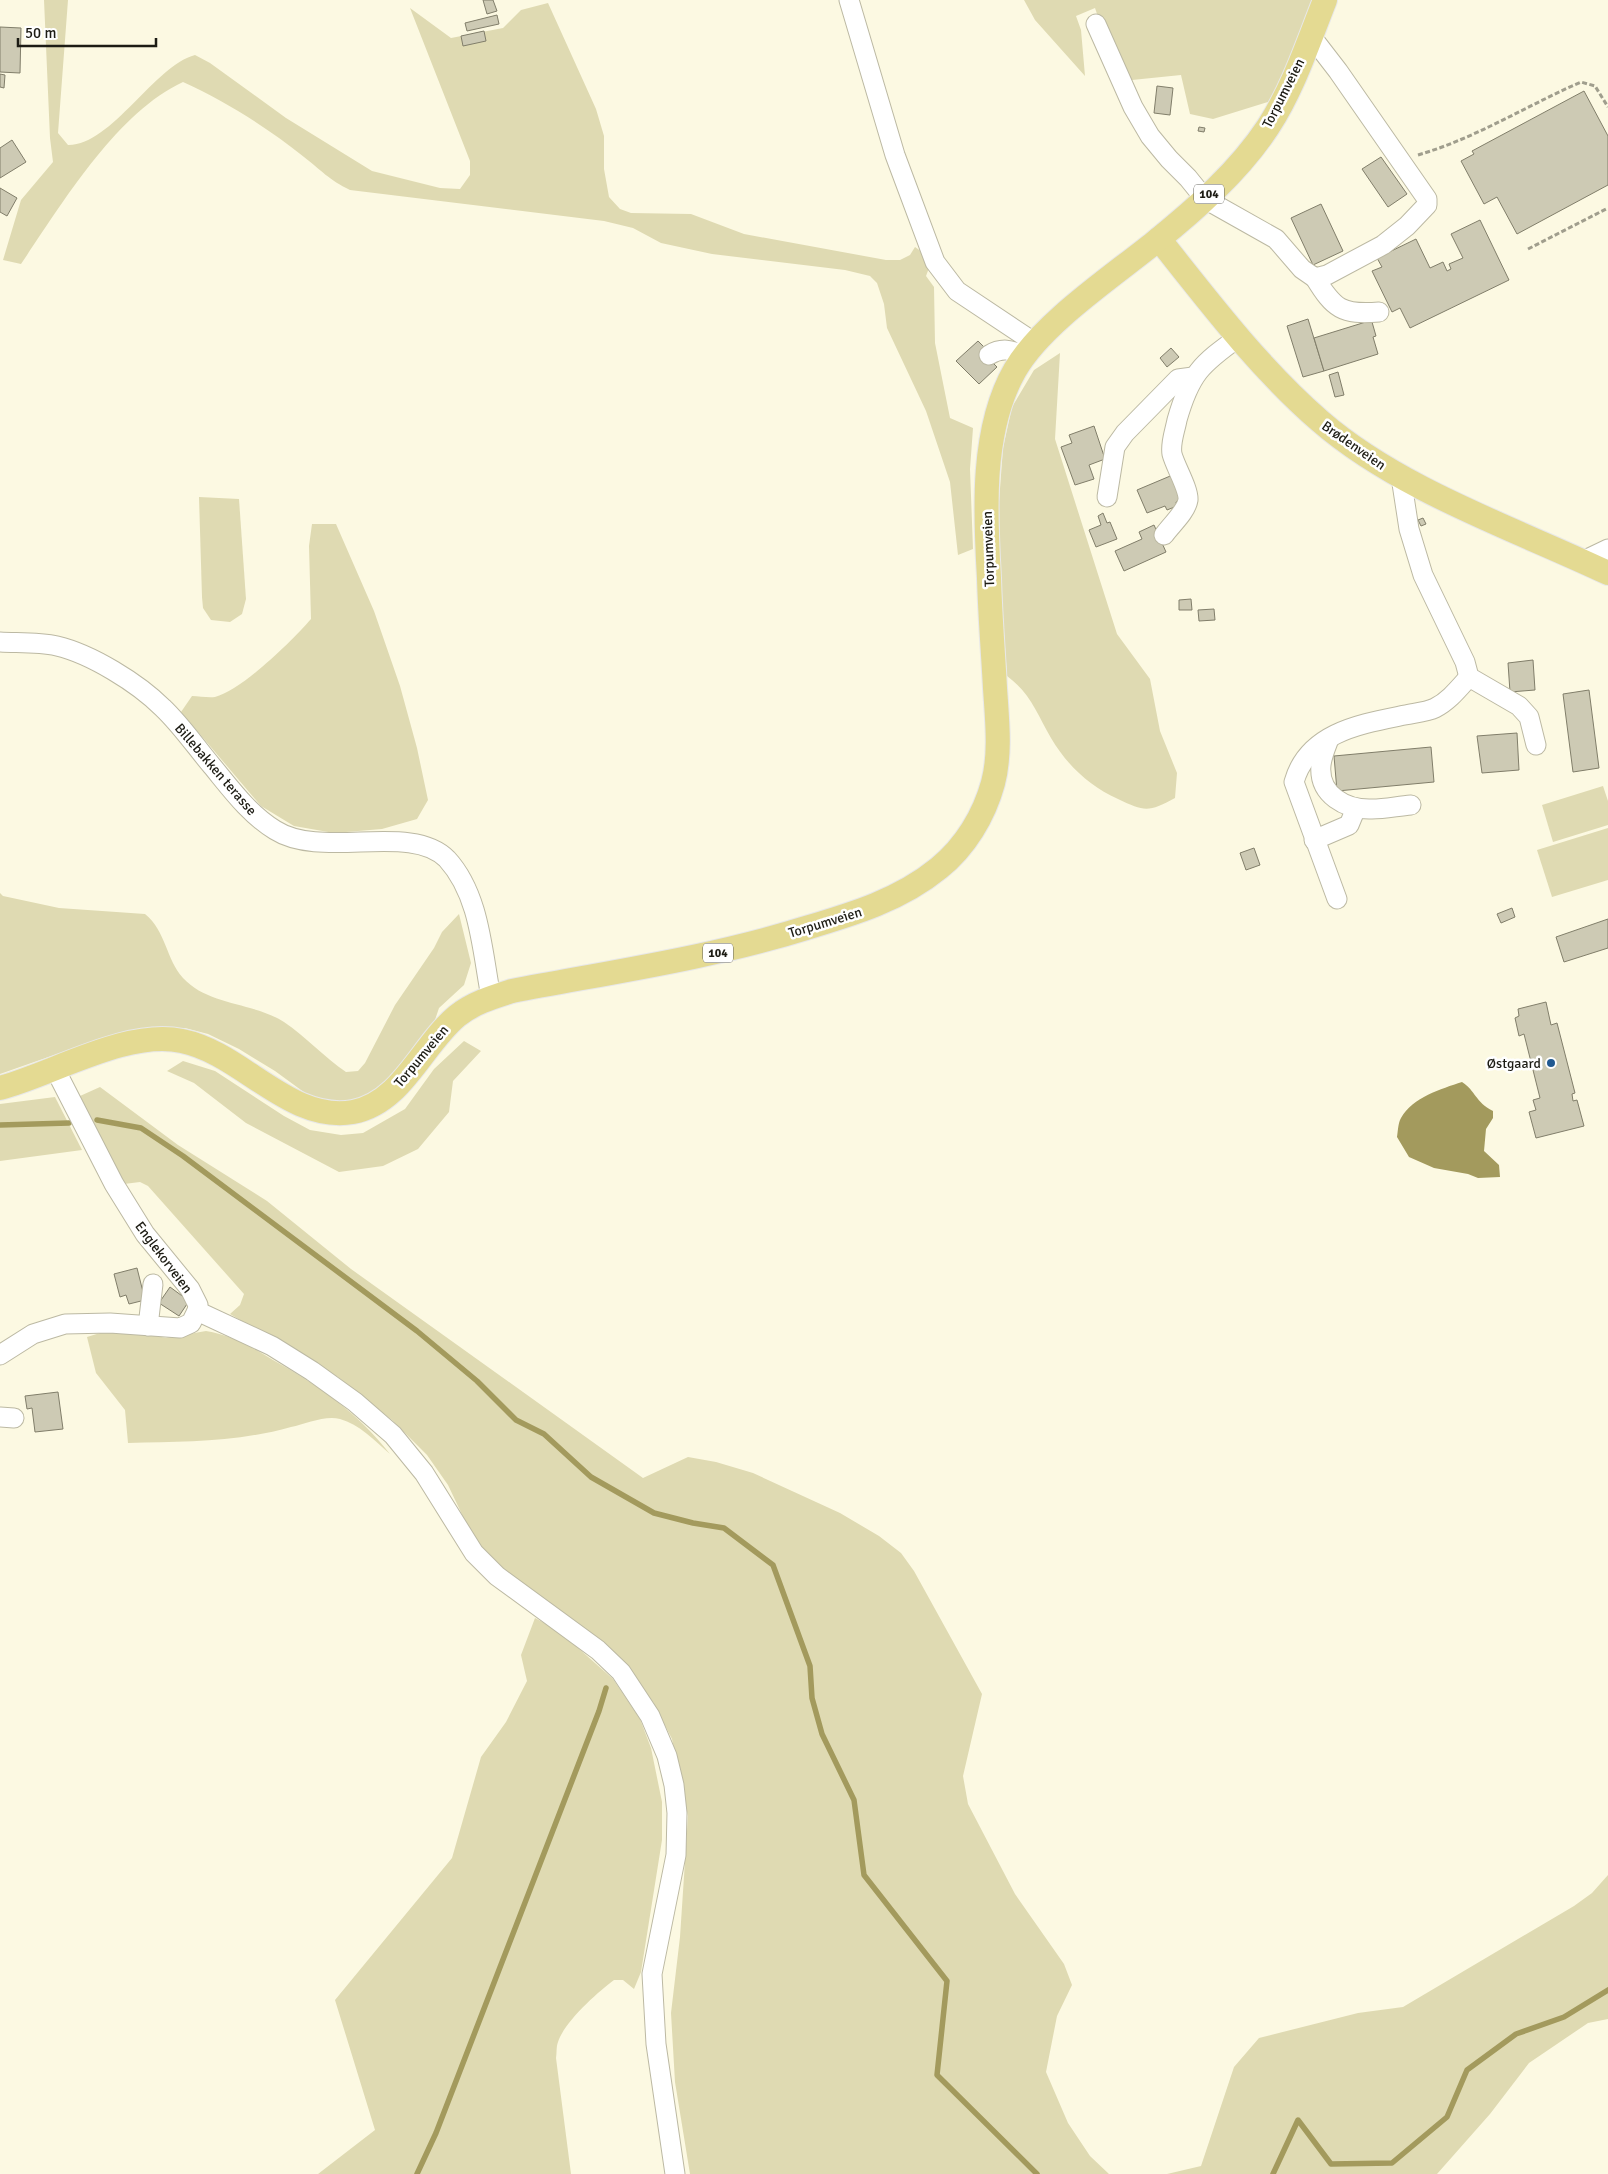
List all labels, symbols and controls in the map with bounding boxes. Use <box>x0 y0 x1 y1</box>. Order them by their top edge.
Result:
scale bar <box>18 15 155 47</box>
text: 50 m <box>25 24 56 42</box>
street label: Torpumveien <box>1259 56 1308 131</box>
road number: 104 <box>1194 184 1224 203</box>
street label: Brødenveien <box>1319 417 1389 474</box>
street label: Torpumveien <box>979 511 998 587</box>
street label: Billebakken terasse <box>171 720 260 819</box>
street label: Torpumveien <box>786 903 864 942</box>
road number: 104 <box>703 944 733 962</box>
street label: Torpumveien <box>391 1022 452 1091</box>
place label: Østgaard <box>1487 1055 1541 1072</box>
marker: Østgaard <box>1545 1057 1557 1069</box>
street label: Englekorveien <box>131 1218 196 1296</box>

